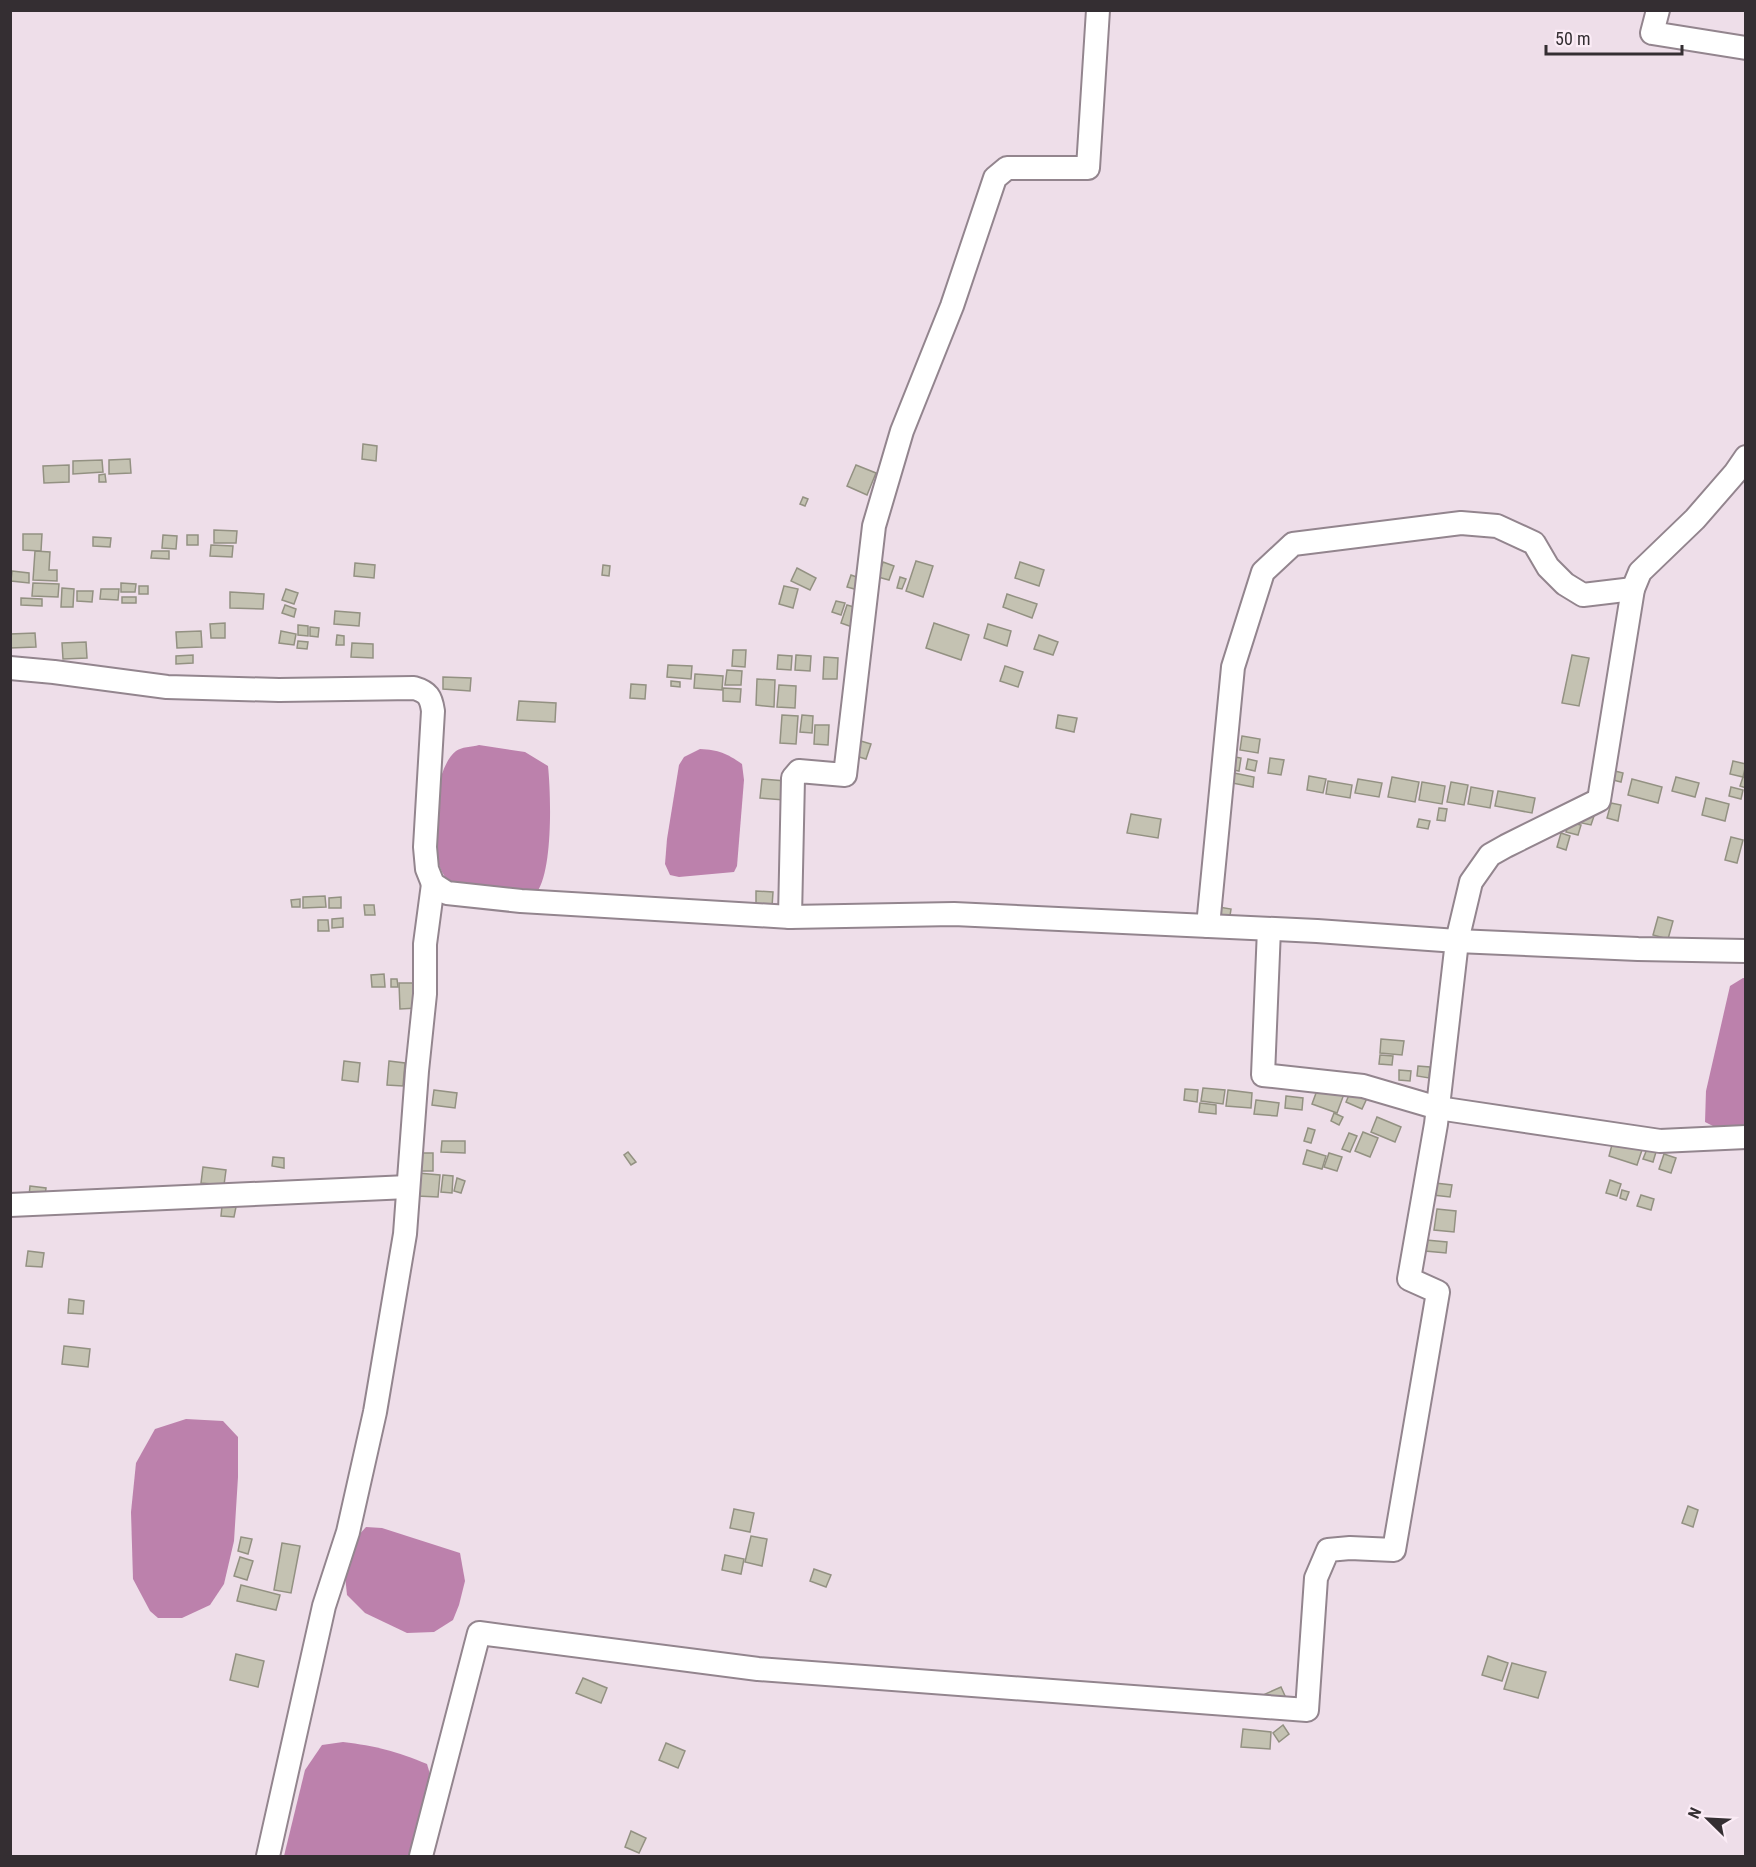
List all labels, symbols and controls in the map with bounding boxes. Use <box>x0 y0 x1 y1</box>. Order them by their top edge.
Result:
scale bar <box>1546 18 1682 56</box>
text: 50 m <box>1555 28 1590 49</box>
north arrow <box>1678 1789 1738 1849</box>
text: N <box>1684 1805 1705 1821</box>

